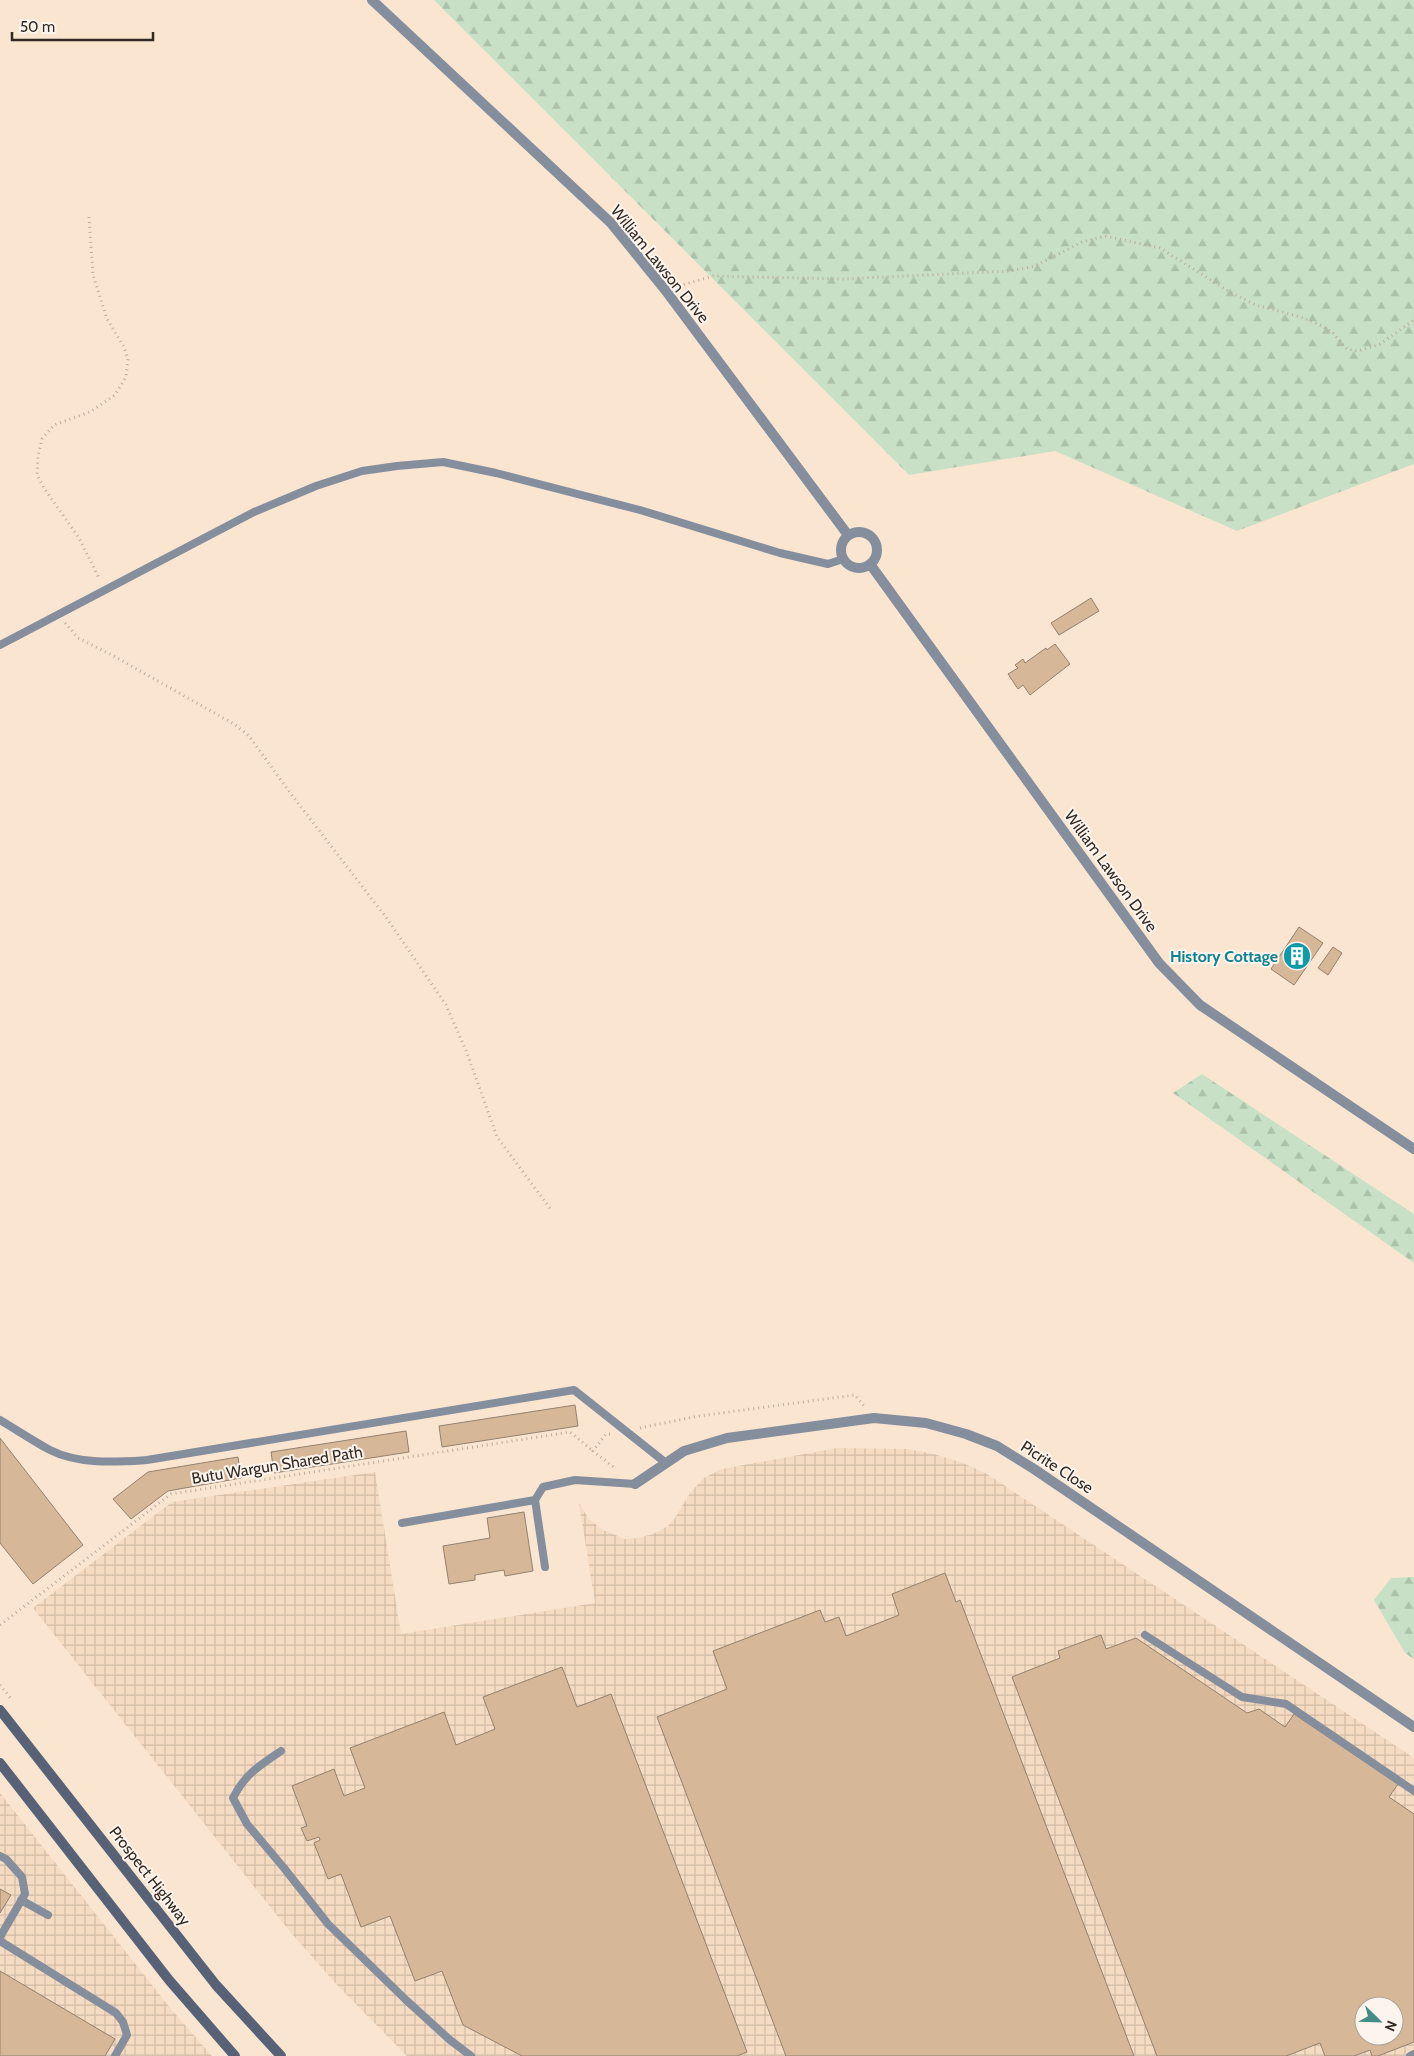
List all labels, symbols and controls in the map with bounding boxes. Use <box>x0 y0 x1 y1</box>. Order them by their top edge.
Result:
scale bar <box>12 10 154 42</box>
text: 50 m <box>20 18 55 36</box>
street label: William Lawson Drive <box>607 201 713 327</box>
street label: William Lawson Drive <box>1061 806 1161 936</box>
building icon: History Cottage <box>1282 941 1312 971</box>
place label: History Cottage <box>1170 947 1278 966</box>
street label: Picrite Close <box>1017 1437 1097 1497</box>
street label: Butu Wargun Shared Path <box>190 1442 364 1488</box>
street label: Prospect Highway <box>105 1823 195 1929</box>
north arrow <box>1354 1996 1404 2046</box>
text: N <box>1381 2018 1401 2034</box>

